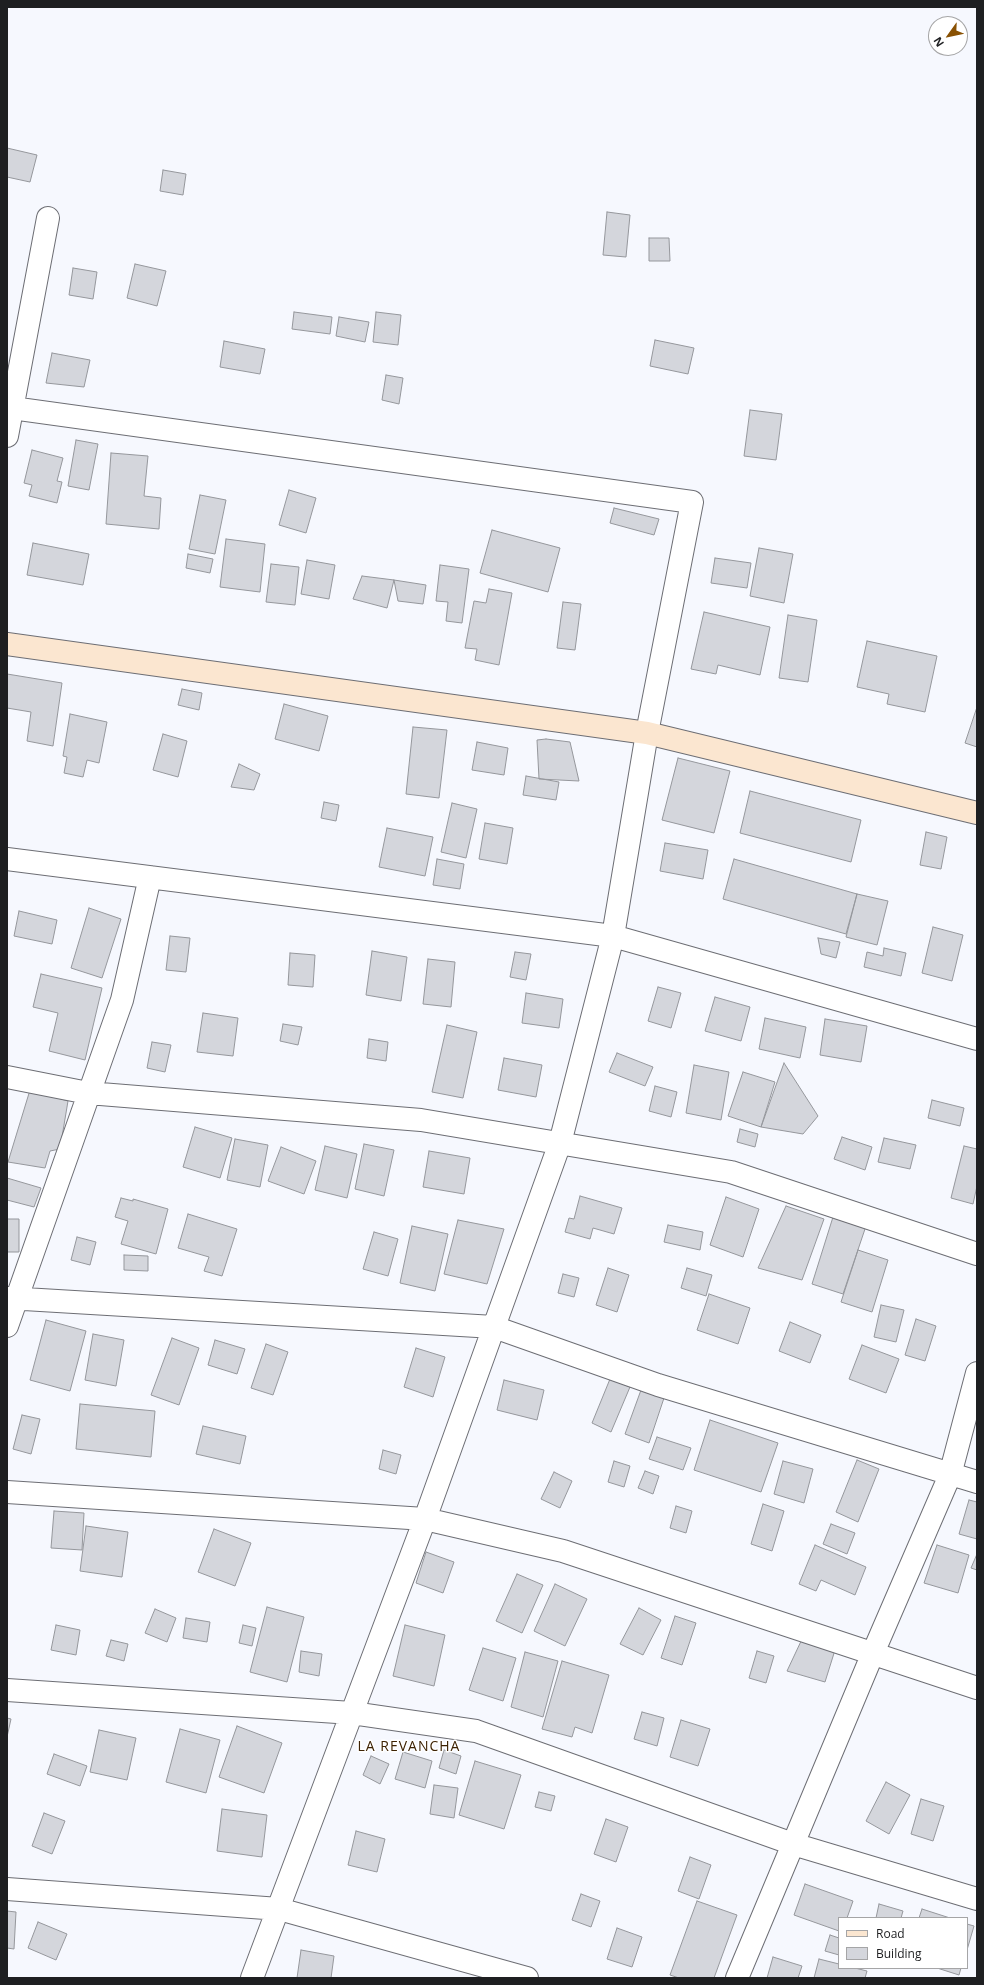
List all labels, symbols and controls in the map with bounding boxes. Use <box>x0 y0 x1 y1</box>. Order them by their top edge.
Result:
north arrow <box>928 16 968 56</box>
text: N <box>930 34 947 50</box>
district label: LA REVANCHA <box>358 1739 460 1755</box>
legend <box>838 1917 968 1969</box>
text: Road <box>876 1925 905 1942</box>
text: Building <box>876 1945 921 1962</box>

